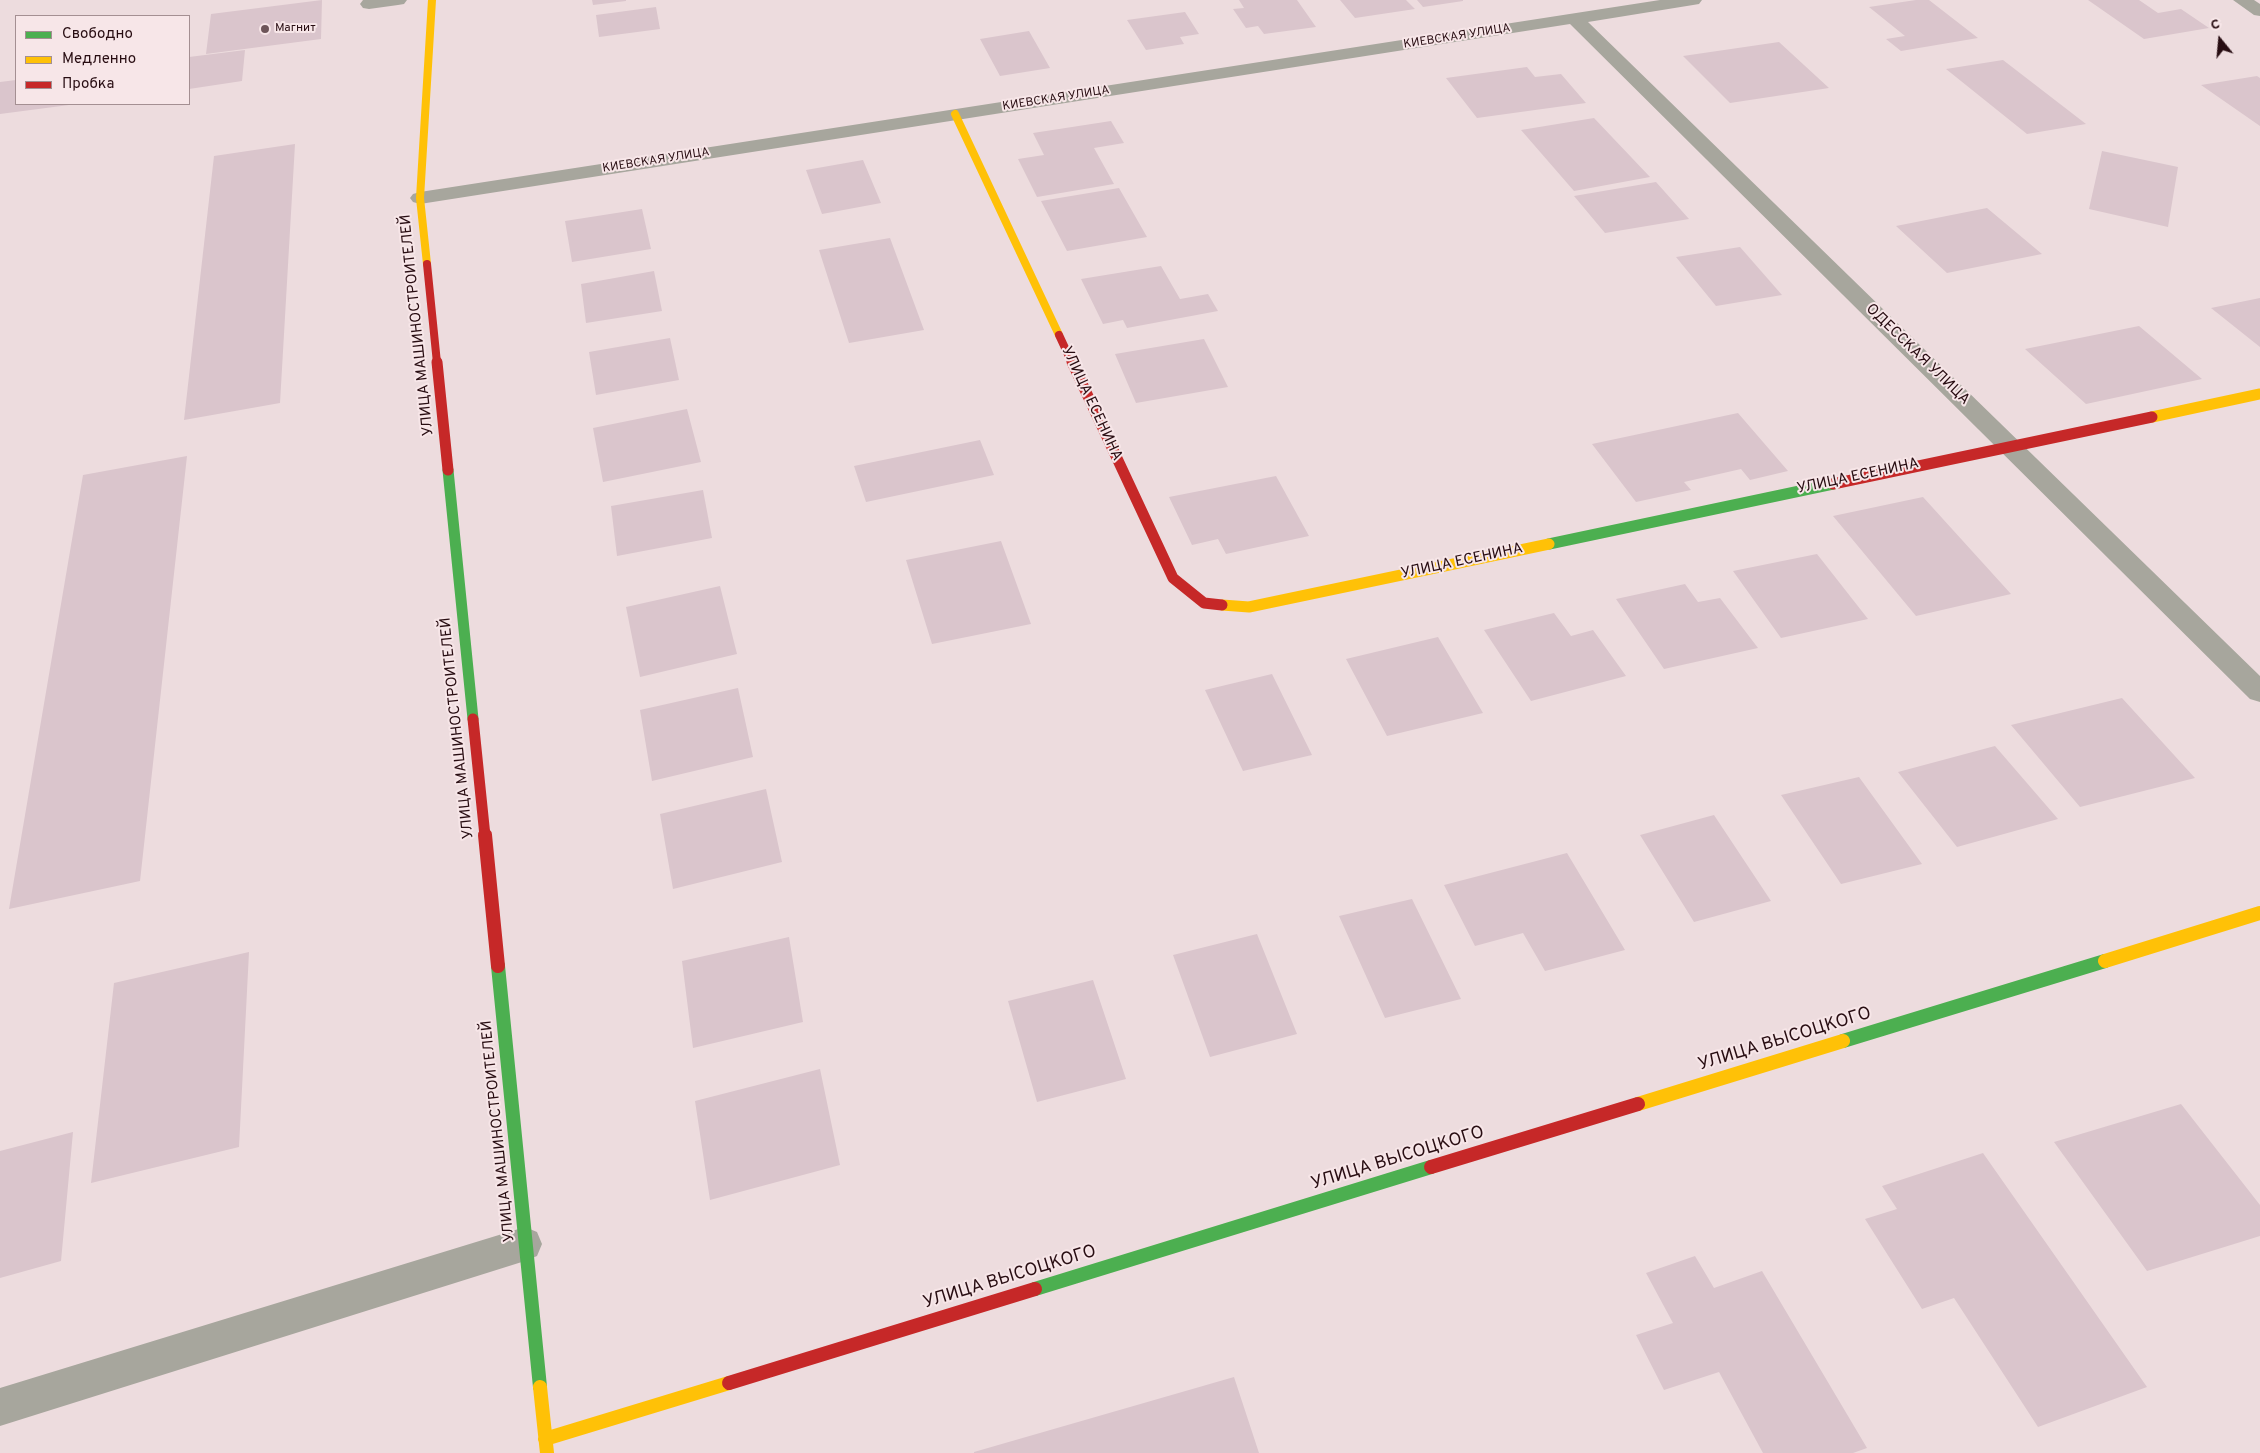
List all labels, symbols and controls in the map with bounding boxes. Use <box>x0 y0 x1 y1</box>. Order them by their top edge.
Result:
legend <box>15 15 190 105</box>
north arrow <box>2195 15 2245 65</box>
text: С <box>2209 16 2222 35</box>
street label: КИЕВСКАЯ УЛИЦА <box>1403 21 1511 53</box>
place label: Магнит <box>275 22 316 36</box>
marker: Магнит <box>259 23 271 35</box>
text: Свободно <box>62 25 133 44</box>
text: Медленно <box>62 50 136 69</box>
text: Пробка <box>62 75 114 94</box>
street label: КИЕВСКАЯ УЛИЦА <box>1002 83 1110 115</box>
street label: КИЕВСКАЯ УЛИЦА <box>602 145 710 177</box>
street label: УЛИЦА МАШИНОСТРОИТЕЛЕЙ <box>397 213 439 437</box>
street label: ОДЕССКАЯ УЛИЦА <box>1861 301 1973 409</box>
street label: УЛИЦА ЕСЕНИНА <box>1057 344 1125 464</box>
street label: УЛИЦА ЕСЕНИНА <box>1795 455 1921 499</box>
street label: УЛИЦА ЕСЕНИНА <box>1399 540 1525 584</box>
street label: УЛИЦА МАШИНОСТРОИТЕЛЕЙ <box>437 616 479 840</box>
street label: УЛИЦА ВЫСОЦКОГО <box>1696 1003 1874 1077</box>
street label: УЛИЦА МАШИНОСТРОИТЕЛЕЙ <box>478 1019 520 1243</box>
street label: УЛИЦА ВЫСОЦКОГО <box>1309 1122 1487 1196</box>
street label: УЛИЦА ВЫСОЦКОГО <box>921 1241 1099 1315</box>

